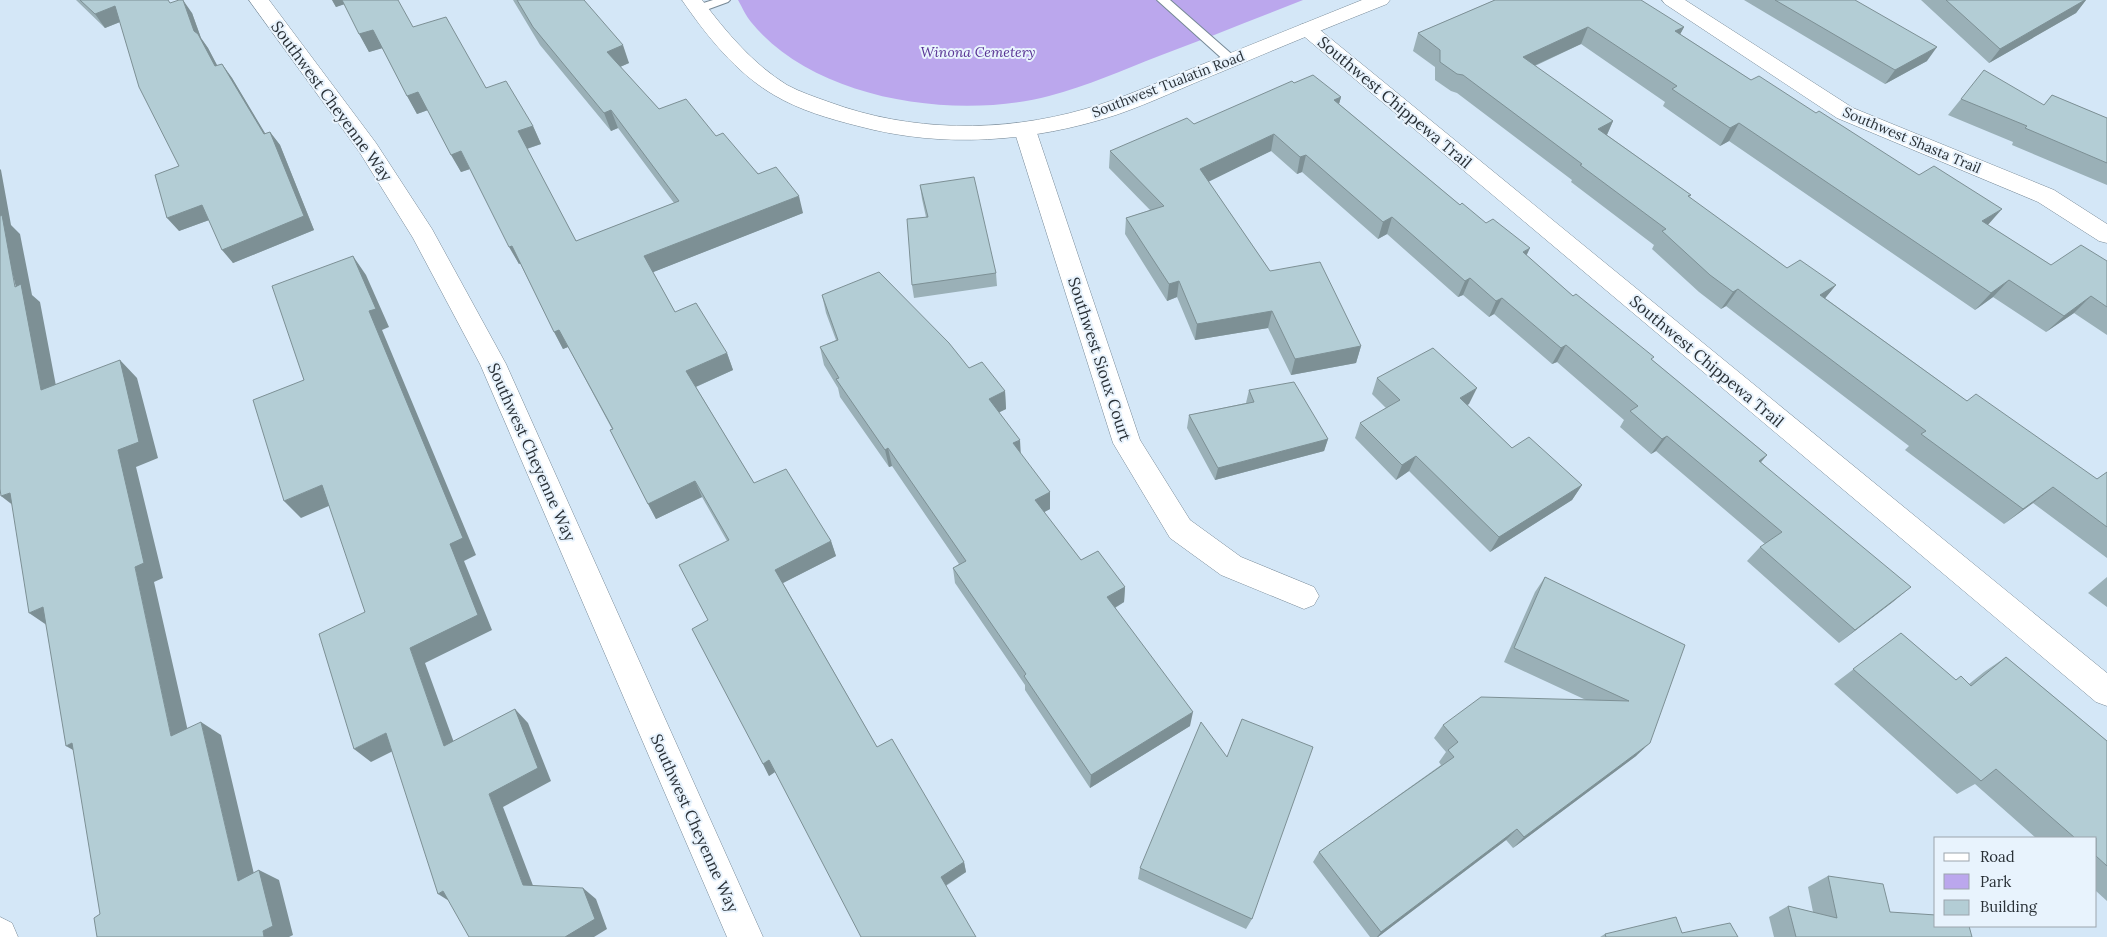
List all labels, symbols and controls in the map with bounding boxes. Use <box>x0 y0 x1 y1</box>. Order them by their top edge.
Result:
street label: Southwest Cheyenne Way <box>267 17 397 185</box>
street label: Southwest Chippewa Trail <box>1314 32 1476 172</box>
park label: Winona Cemetery <box>921 43 1035 61</box>
street label: Southwest Tualatin Road <box>1089 47 1247 121</box>
street label: Southwest Shasta Trail <box>1840 103 1984 177</box>
street label: Southwest Sioux Court <box>1064 275 1136 444</box>
street label: Southwest Chippewa Trail <box>1626 291 1788 431</box>
street label: Southwest Cheyenne Way <box>484 360 581 545</box>
street label: Southwest Cheyenne Way <box>647 731 744 916</box>
legend <box>1934 837 2097 927</box>
text: Road <box>1980 847 2015 866</box>
text: Park <box>1980 872 2011 891</box>
text: Building <box>1980 897 2038 916</box>

